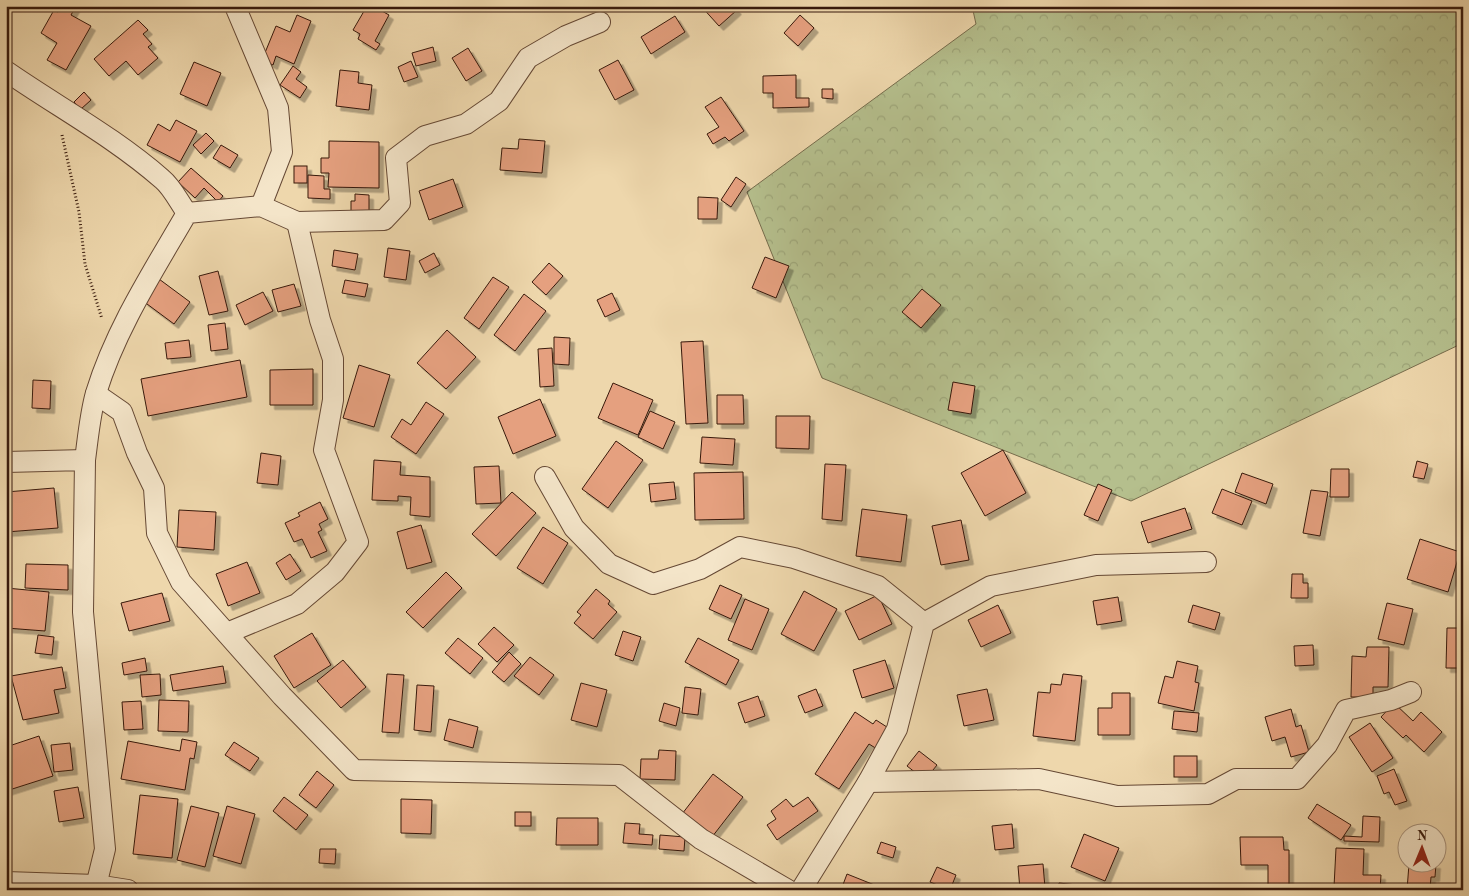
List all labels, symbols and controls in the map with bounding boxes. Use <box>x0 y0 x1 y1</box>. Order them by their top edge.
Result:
north arrow <box>1396 824 1446 874</box>
text: N <box>1417 829 1428 843</box>

